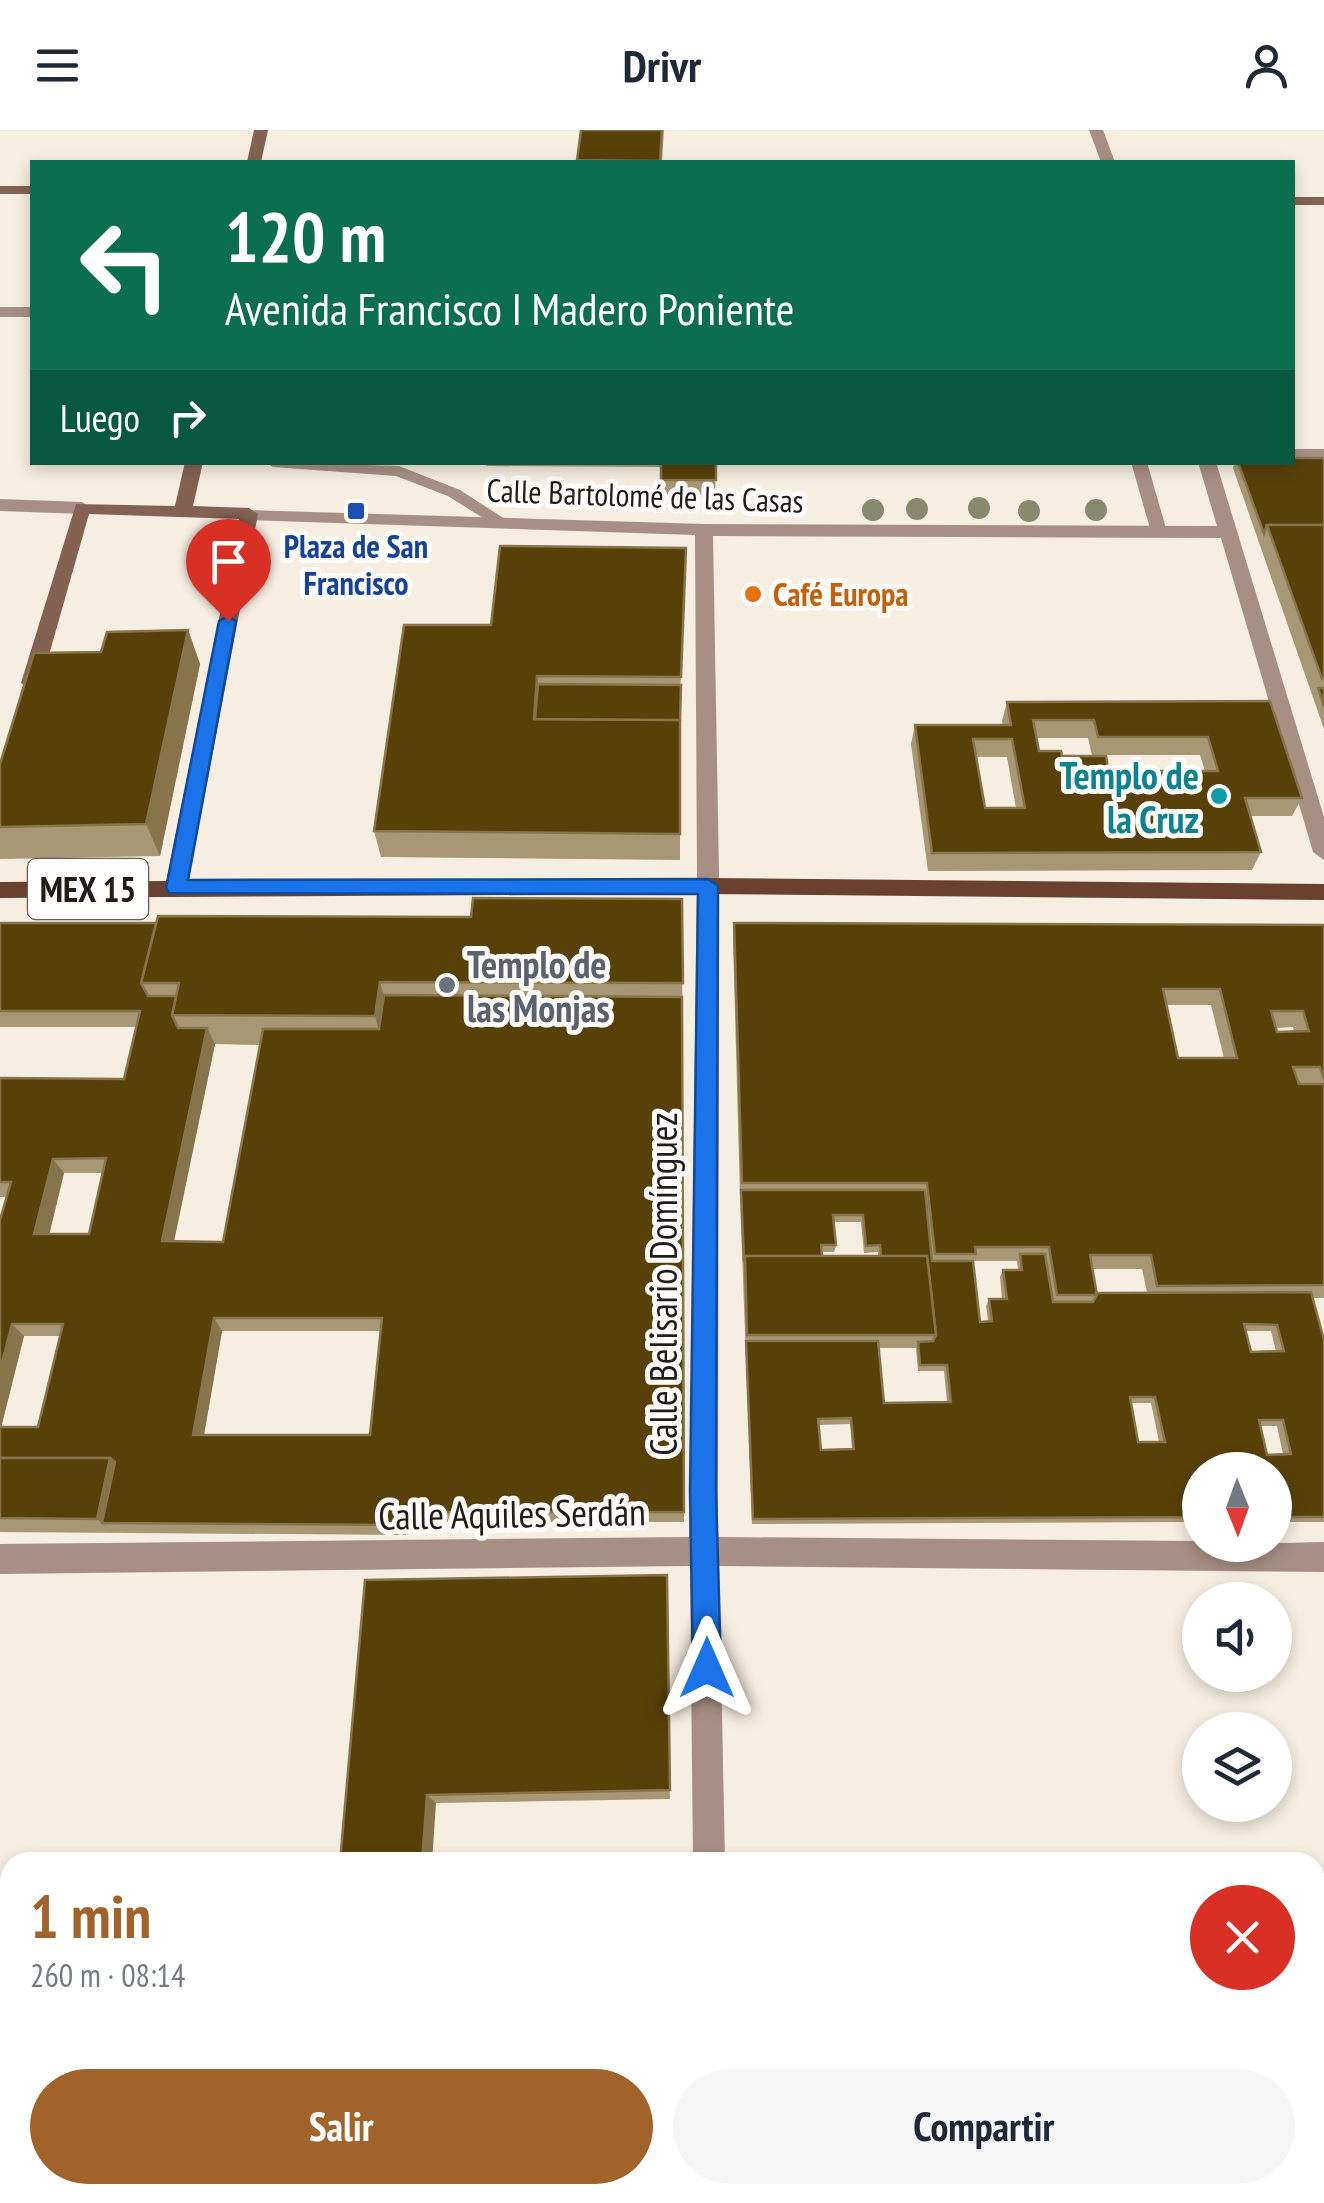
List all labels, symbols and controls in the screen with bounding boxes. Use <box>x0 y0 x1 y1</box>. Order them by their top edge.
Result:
text: Drivr <box>623 36 701 94</box>
icon: menu <box>30 38 85 93</box>
icon: person <box>1239 38 1294 93</box>
text: 120 m <box>225 191 386 281</box>
icon: left <box>60 200 190 330</box>
text: Avenida Francisco I Madero Poniente <box>225 279 794 337</box>
icon: right <box>160 390 215 445</box>
text: Luego <box>60 393 140 442</box>
street label: Calle Bartolomé de las Casas <box>486 468 804 522</box>
marker: Plaza de San Francisco <box>345 500 367 522</box>
pin <box>186 519 271 622</box>
place label: Plaza de San Francisco <box>284 525 428 604</box>
icon: arrive <box>201 534 256 589</box>
place label: Café Europa <box>773 573 909 615</box>
marker: Café Europa <box>742 583 764 605</box>
place label: Templo de la Cruz <box>1059 750 1199 843</box>
marker: Templo de la Cruz <box>1208 785 1230 807</box>
road number: MEX 15 <box>28 859 148 919</box>
place label: Templo de las Monjas <box>467 939 610 1032</box>
marker: Templo de las Monjas <box>436 974 458 996</box>
street label: Calle Belisario Domínguez <box>638 1112 687 1456</box>
north arrow <box>1182 1452 1292 1562</box>
map controls <box>1182 1452 1292 1822</box>
street label: Calle Aquiles Serdán <box>378 1486 646 1540</box>
button: sound <box>1182 1582 1292 1692</box>
position arrow <box>655 1616 759 1720</box>
button: layers <box>1182 1712 1292 1822</box>
text: 1 min <box>30 1877 151 1955</box>
button: close <box>1190 1885 1295 1990</box>
text: 260 m · 08:14 <box>30 1954 185 1996</box>
button: Salir <box>30 2069 653 2184</box>
button: Compartir <box>673 2069 1295 2184</box>

